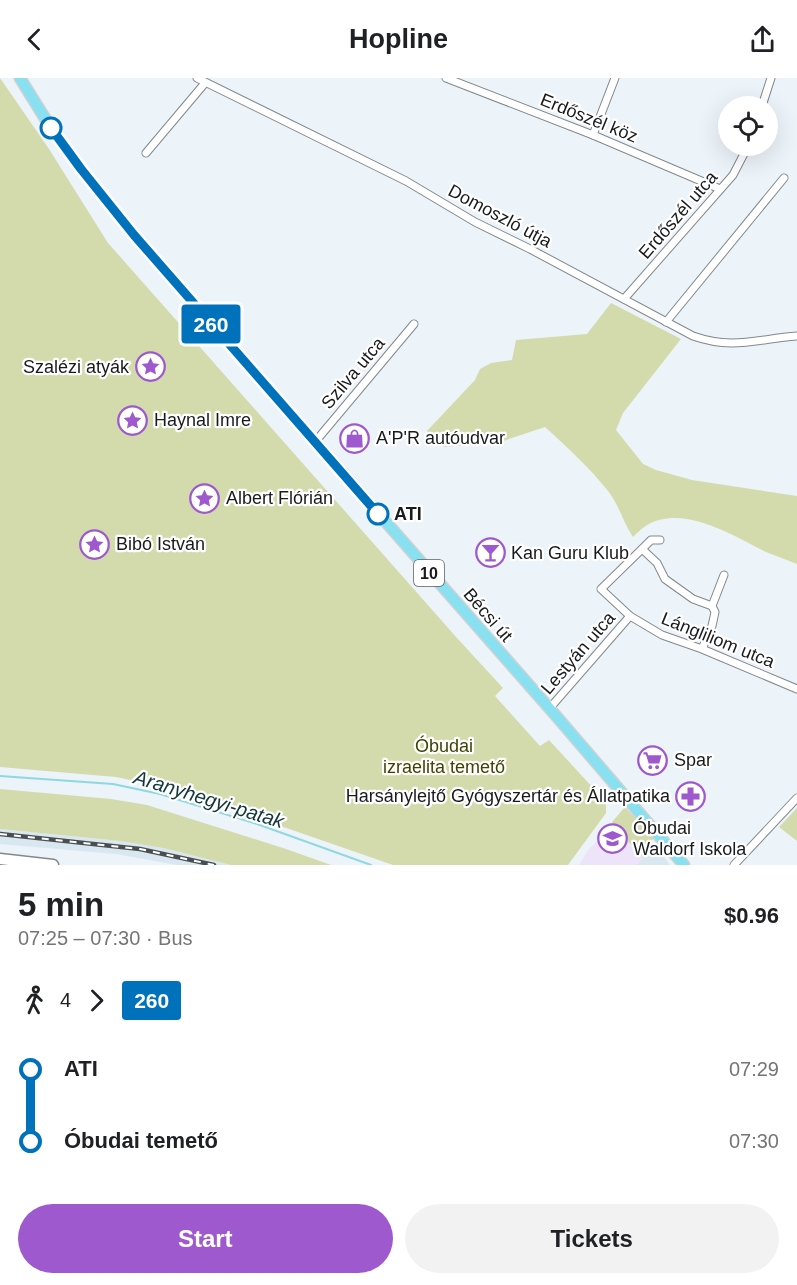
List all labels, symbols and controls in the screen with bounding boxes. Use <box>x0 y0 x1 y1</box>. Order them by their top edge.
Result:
icon: back <box>18 23 51 56</box>
icon: share <box>746 23 779 56</box>
text: Hopline <box>349 24 448 54</box>
street label: Erdőszél köz <box>537 89 641 147</box>
map controls <box>718 96 778 156</box>
button: locate <box>718 96 778 156</box>
unlabelled marker <box>40 117 62 139</box>
street label: Erdőszél utca <box>635 167 722 263</box>
street label: Domoszló útja <box>445 180 556 252</box>
line badge: 260 <box>176 304 246 344</box>
text: 260 <box>193 313 229 336</box>
street label: Szilva utca <box>317 332 389 413</box>
place icon: Szalézi atyák <box>134 351 166 383</box>
place label: Szalézi atyák <box>23 357 130 377</box>
place icon: Haynal Imre <box>117 404 149 436</box>
place label: Haynal Imre <box>154 410 251 430</box>
shop icon: A'P'R autóudvar <box>339 422 371 454</box>
place label: A'P'R autóudvar <box>376 428 505 448</box>
place icon: Albert Flórián <box>189 482 221 514</box>
place label: Albert Flórián <box>226 488 333 508</box>
marker: ATI <box>367 503 389 525</box>
place label: ATI <box>394 504 422 524</box>
place icon: Bibó István <box>79 528 111 560</box>
place label: Bibó István <box>116 534 205 554</box>
bar icon: Kan Guru Klub <box>474 537 506 569</box>
place label: Kan Guru Klub <box>511 543 629 563</box>
road number: 10 <box>414 560 444 586</box>
street label: Bécsi út <box>459 584 517 646</box>
street label: Lestyán utca <box>537 607 620 698</box>
street label: Lángliliom utca <box>659 608 778 672</box>
park label: Óbudai izraelita temető <box>383 735 505 777</box>
supermarket icon: Spar <box>637 744 669 776</box>
place label: Spar <box>674 750 712 770</box>
water label: Aranyhegyi-patak <box>130 765 288 833</box>
pharmacy icon: Harsánylejtő Gyógyszertár és Állatpatika <box>675 780 707 812</box>
place label: Harsánylejtő Gyógyszertár és Állatpatika <box>346 786 671 806</box>
place label: Óbudai Waldorf Iskola <box>633 817 747 859</box>
school or university icon: Óbudai Waldorf Iskola <box>596 822 628 854</box>
text: 5 min <box>18 886 104 923</box>
text: $0.96 <box>724 903 779 928</box>
text: 07:25 – 07:30 · Bus <box>18 927 193 949</box>
icon: walk <box>18 984 51 1017</box>
icon: forward <box>80 984 113 1017</box>
text: 4 <box>60 989 71 1011</box>
text: 260 <box>134 989 169 1012</box>
text: ATI <box>64 1056 98 1081</box>
text: 07:29 <box>729 1058 779 1080</box>
text: Óbudai temető <box>64 1128 218 1153</box>
text: 07:30 <box>729 1130 779 1152</box>
button: Start <box>18 1204 393 1273</box>
button: Tickets <box>405 1204 779 1273</box>

